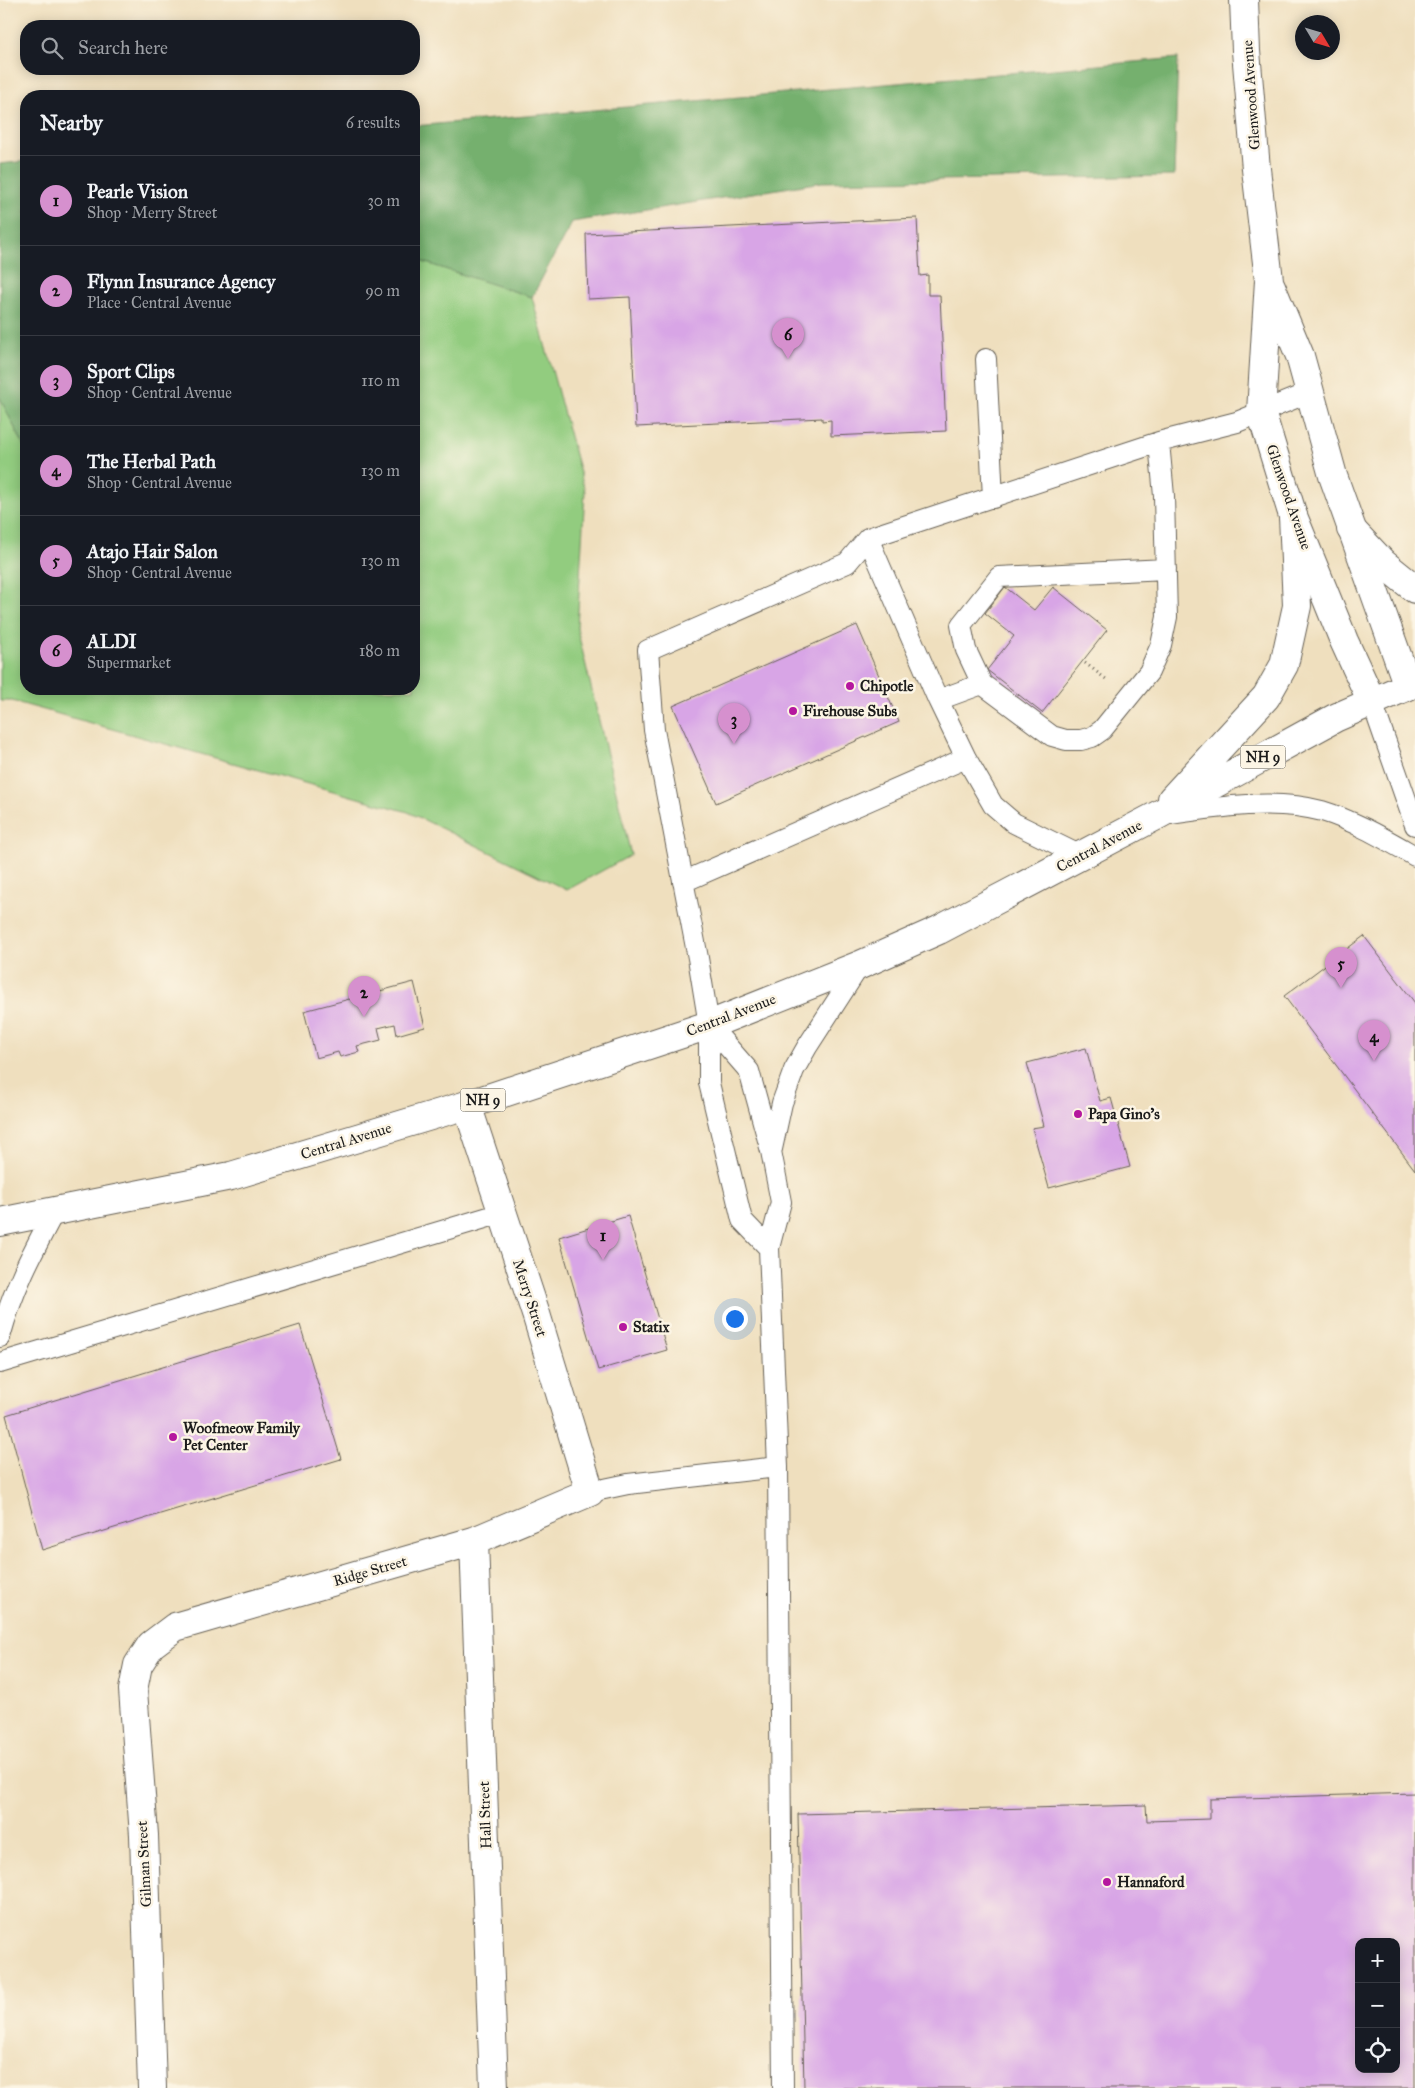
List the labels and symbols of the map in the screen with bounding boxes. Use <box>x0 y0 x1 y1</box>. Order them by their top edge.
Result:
north arrow <box>1295 15 1340 60</box>
street label: Glenwood Avenue <box>1238 39 1264 151</box>
pin: 6 <box>772 318 804 359</box>
street label: Glenwood Avenue <box>1263 442 1315 552</box>
place label: Chipotle <box>860 677 914 696</box>
marker: Chipotle <box>844 680 856 692</box>
place label: Firehouse Subs <box>803 702 897 720</box>
pin: 3 <box>718 703 750 744</box>
marker: Firehouse Subs <box>787 705 799 717</box>
road number: NH 9 <box>1240 746 1286 769</box>
street label: Central Avenue <box>1053 816 1145 876</box>
pin: 5 <box>1325 947 1357 988</box>
pin: 2 <box>348 976 380 1017</box>
street label: Central Avenue <box>684 990 778 1040</box>
pin: 4 <box>1358 1020 1390 1061</box>
road number: NH 9 <box>460 1088 506 1112</box>
place label: Papa Gino's <box>1088 1105 1160 1124</box>
marker: Papa Gino's <box>1072 1108 1084 1120</box>
street label: Central Avenue <box>298 1119 394 1163</box>
pin: 1 <box>587 1219 619 1260</box>
street label: Merry Street <box>509 1257 551 1340</box>
your location <box>722 1306 748 1332</box>
place label: Statix <box>633 1318 670 1336</box>
marker: Statix <box>617 1321 629 1333</box>
place label: Woofmeow Family Pet Center <box>183 1419 301 1454</box>
marker: Woofmeow Family Pet Center <box>167 1431 179 1443</box>
street label: Ridge Street <box>331 1552 410 1590</box>
street label: Hall Street <box>475 1780 495 1849</box>
street label: Gilman Street <box>133 1820 155 1908</box>
place label: Hannaford <box>1117 1873 1185 1891</box>
marker: Hannaford <box>1101 1876 1113 1888</box>

